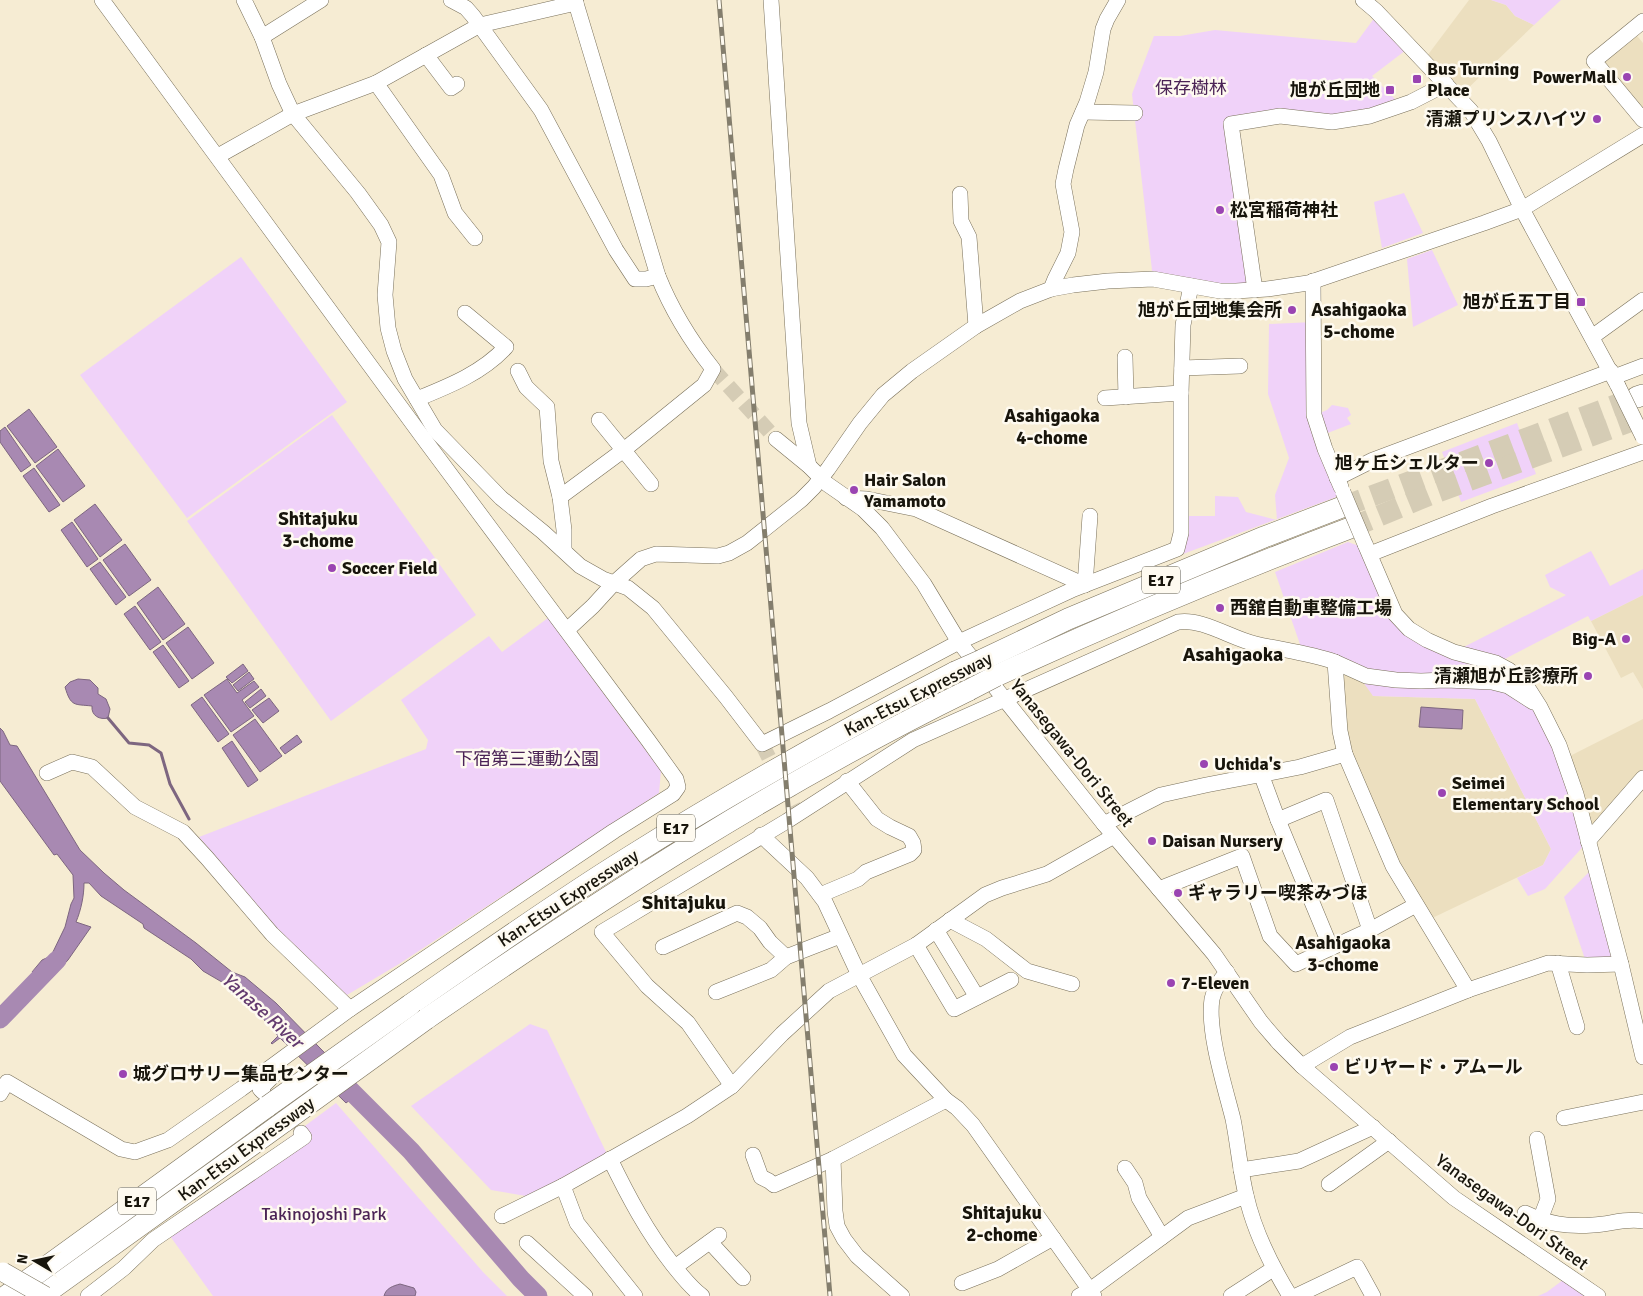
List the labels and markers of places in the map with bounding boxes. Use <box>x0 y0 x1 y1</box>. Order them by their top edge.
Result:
place label: Bus Turning Place <box>1427 58 1520 101</box>
place label: PowerMall <box>1533 66 1617 88</box>
marker: PowerMall <box>1621 71 1633 83</box>
marker: Bus Turning Place <box>1411 73 1423 85</box>
place label: 旭が丘団地 <box>1290 79 1380 101</box>
marker: 旭が丘団地 <box>1384 84 1396 96</box>
place label: 清瀬プリンスハイツ <box>1426 108 1587 130</box>
marker: 清瀬プリンスハイツ <box>1591 113 1603 125</box>
place label: 松宮稲荷神社 <box>1230 199 1338 221</box>
marker: 松宮稲荷神社 <box>1214 204 1226 216</box>
place label: 旭が丘五丁目 <box>1463 291 1571 313</box>
marker: 旭が丘五丁目 <box>1575 296 1587 308</box>
place label: 旭が丘団地集会所 <box>1138 299 1282 321</box>
marker: 旭が丘団地集会所 <box>1286 304 1298 316</box>
place label: 旭ヶ丘シェルター <box>1335 452 1479 474</box>
marker: 旭ヶ丘シェルター <box>1483 457 1495 469</box>
place label: Hair Salon Yamamoto <box>863 469 946 512</box>
marker: Hair Salon Yamamoto <box>848 484 860 496</box>
place label: Soccer Field <box>342 557 438 579</box>
marker: Soccer Field <box>326 562 338 574</box>
place label: 西舘自動車整備工場 <box>1230 597 1392 619</box>
marker: 西舘自動車整備工場 <box>1214 602 1226 614</box>
place label: Big-A <box>1572 628 1617 650</box>
marker: Big-A <box>1620 633 1632 645</box>
place label: 清瀬旭が丘診療所 <box>1434 665 1578 687</box>
marker: 清瀬旭が丘診療所 <box>1582 670 1594 682</box>
place label: Uchida's <box>1214 753 1281 775</box>
marker: Uchida's <box>1198 758 1210 770</box>
place label: Seimei Elementary School <box>1452 772 1600 815</box>
marker: Seimei Elementary School <box>1436 787 1448 799</box>
place label: Daisan Nursery <box>1162 830 1283 852</box>
marker: Daisan Nursery <box>1146 835 1158 847</box>
place label: ギャラリー喫茶みづほ <box>1188 882 1368 904</box>
marker: ギャラリー喫茶みづほ <box>1172 887 1184 899</box>
place label: 7-Eleven <box>1181 972 1249 994</box>
marker: 7-Eleven <box>1165 977 1177 989</box>
place label: ビリヤード・アムール <box>1344 1056 1523 1078</box>
marker: ビリヤード・アムール <box>1328 1061 1340 1073</box>
place label: 城グロサリー集品センター <box>133 1063 349 1085</box>
marker: 城グロサリー集品センター <box>117 1068 129 1080</box>

